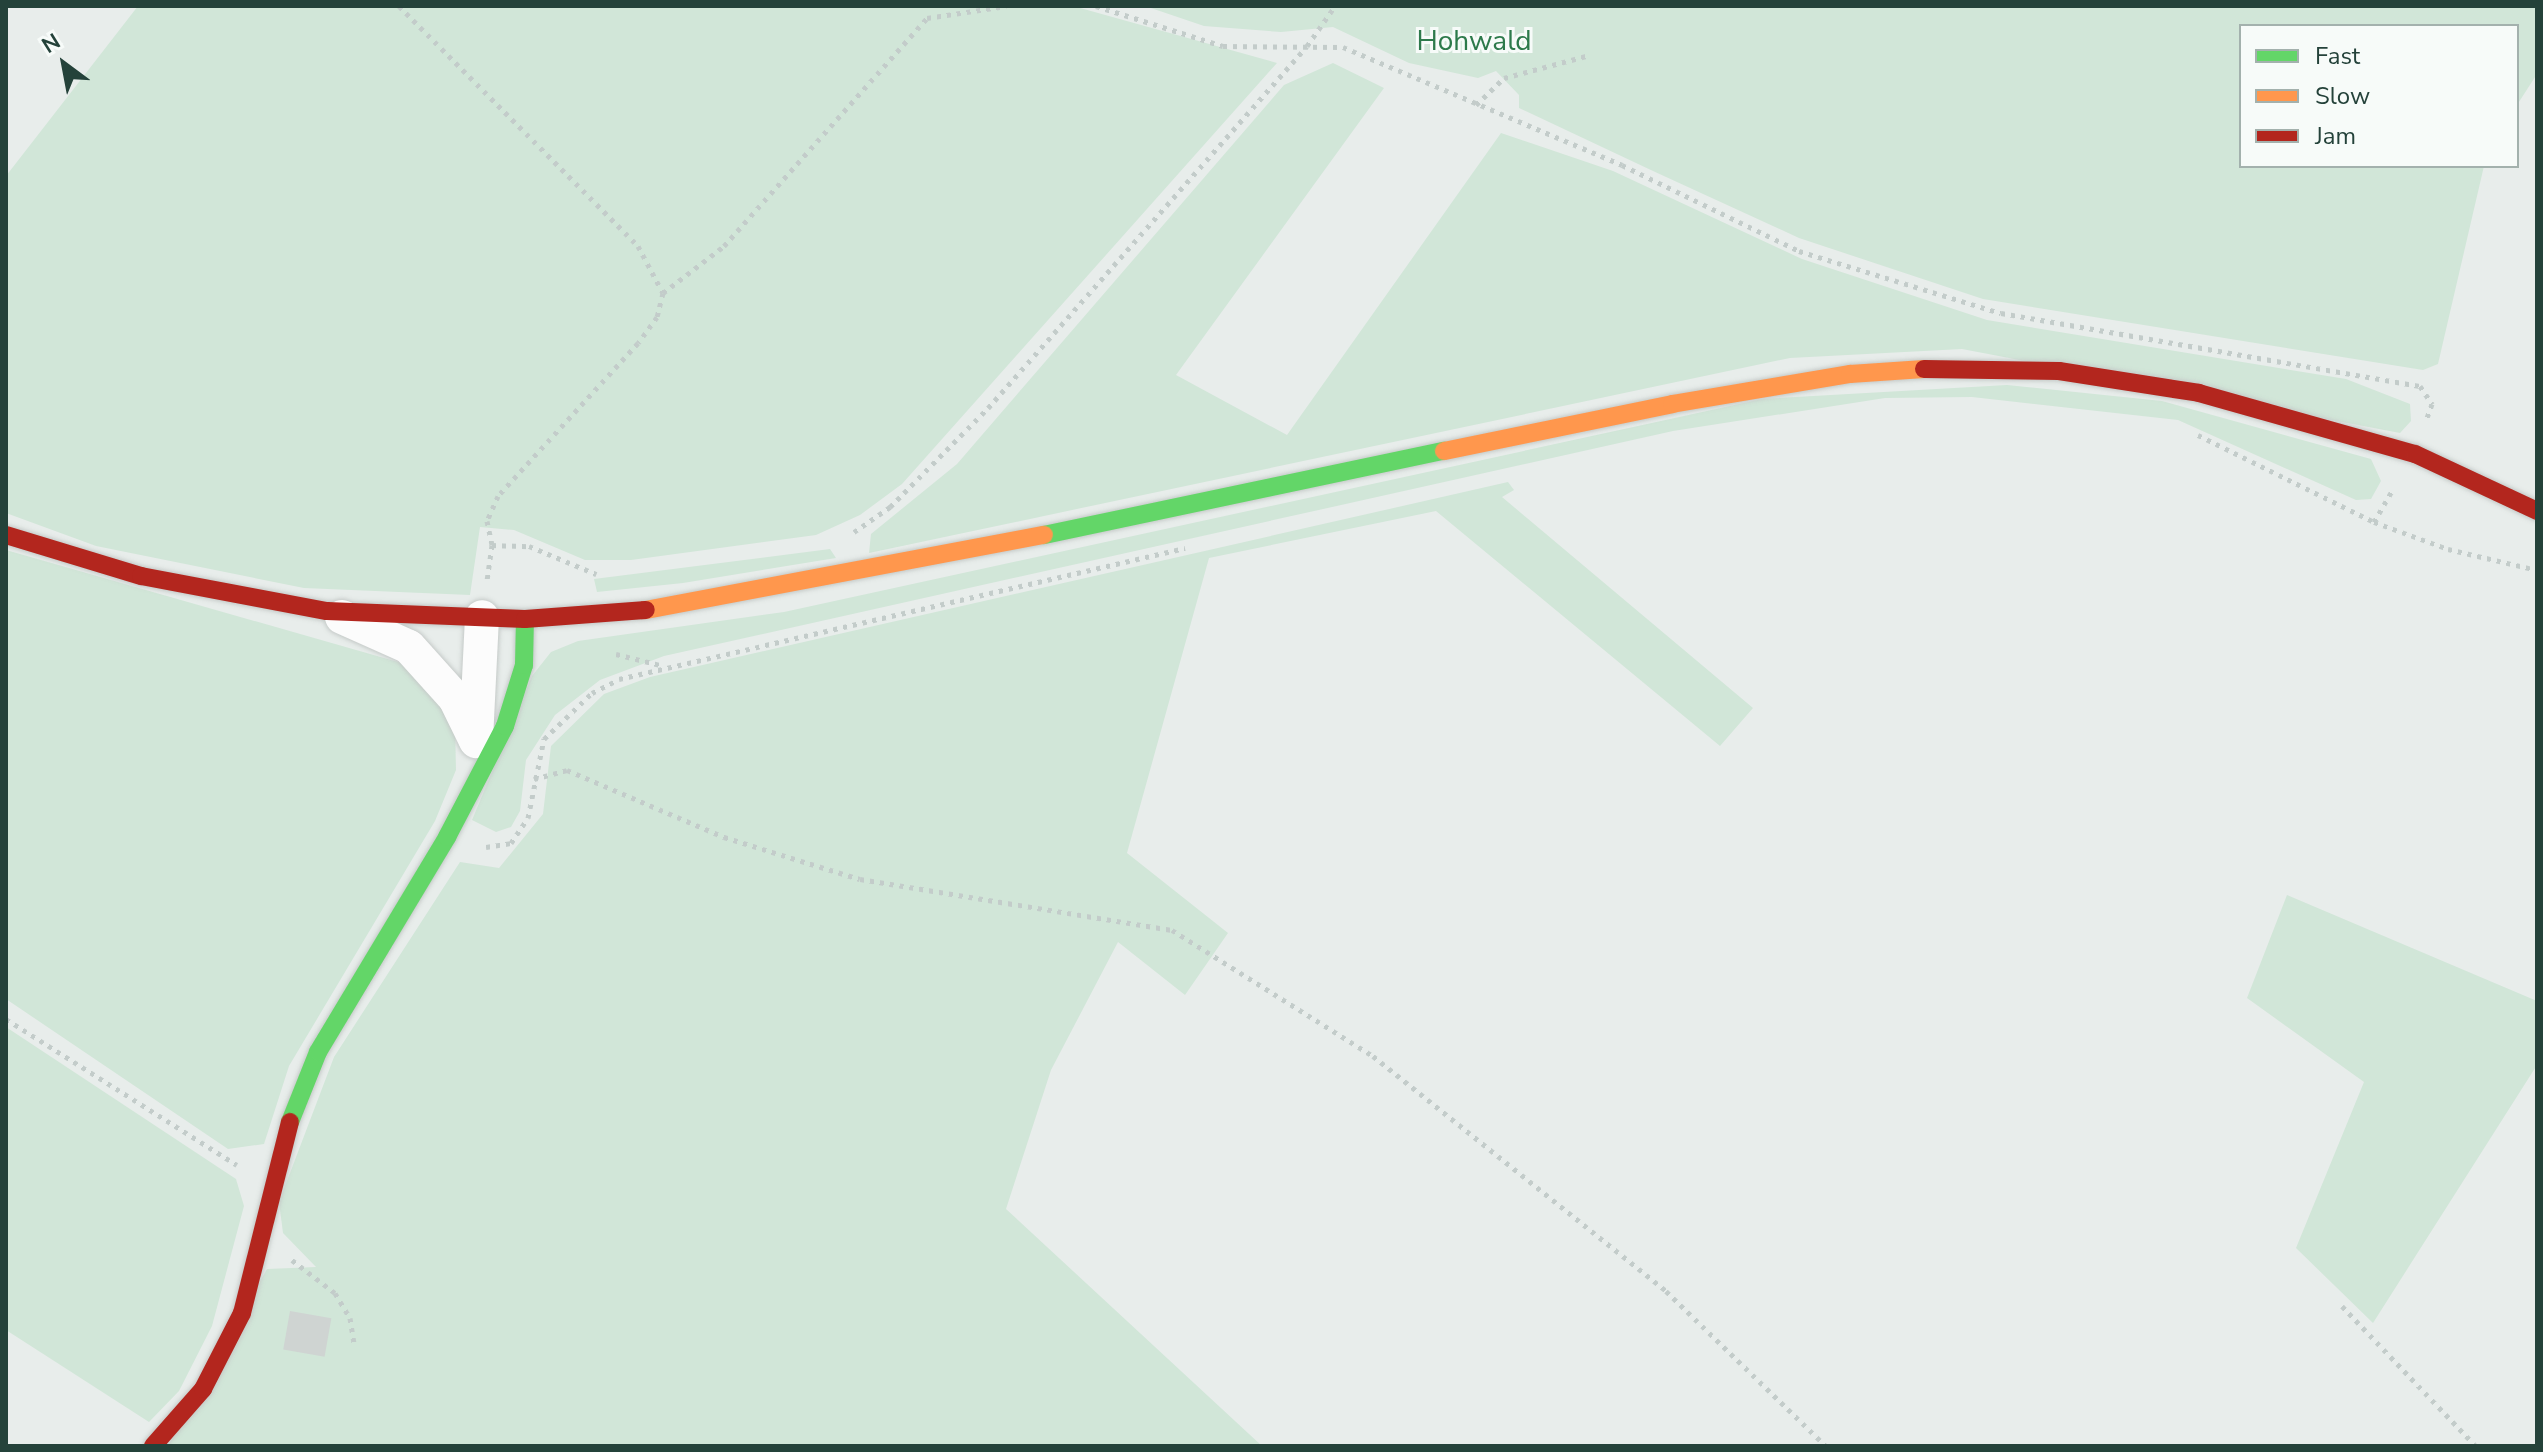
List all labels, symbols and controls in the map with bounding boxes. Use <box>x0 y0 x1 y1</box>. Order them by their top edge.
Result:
north arrow <box>24 24 104 104</box>
park label: Hohwald <box>1416 24 1532 58</box>
legend <box>2239 24 2519 168</box>
text: N <box>36 27 66 61</box>
text: Fast <box>2315 40 2360 72</box>
text: Slow <box>2315 80 2370 112</box>
text: Jam <box>2315 120 2356 152</box>

